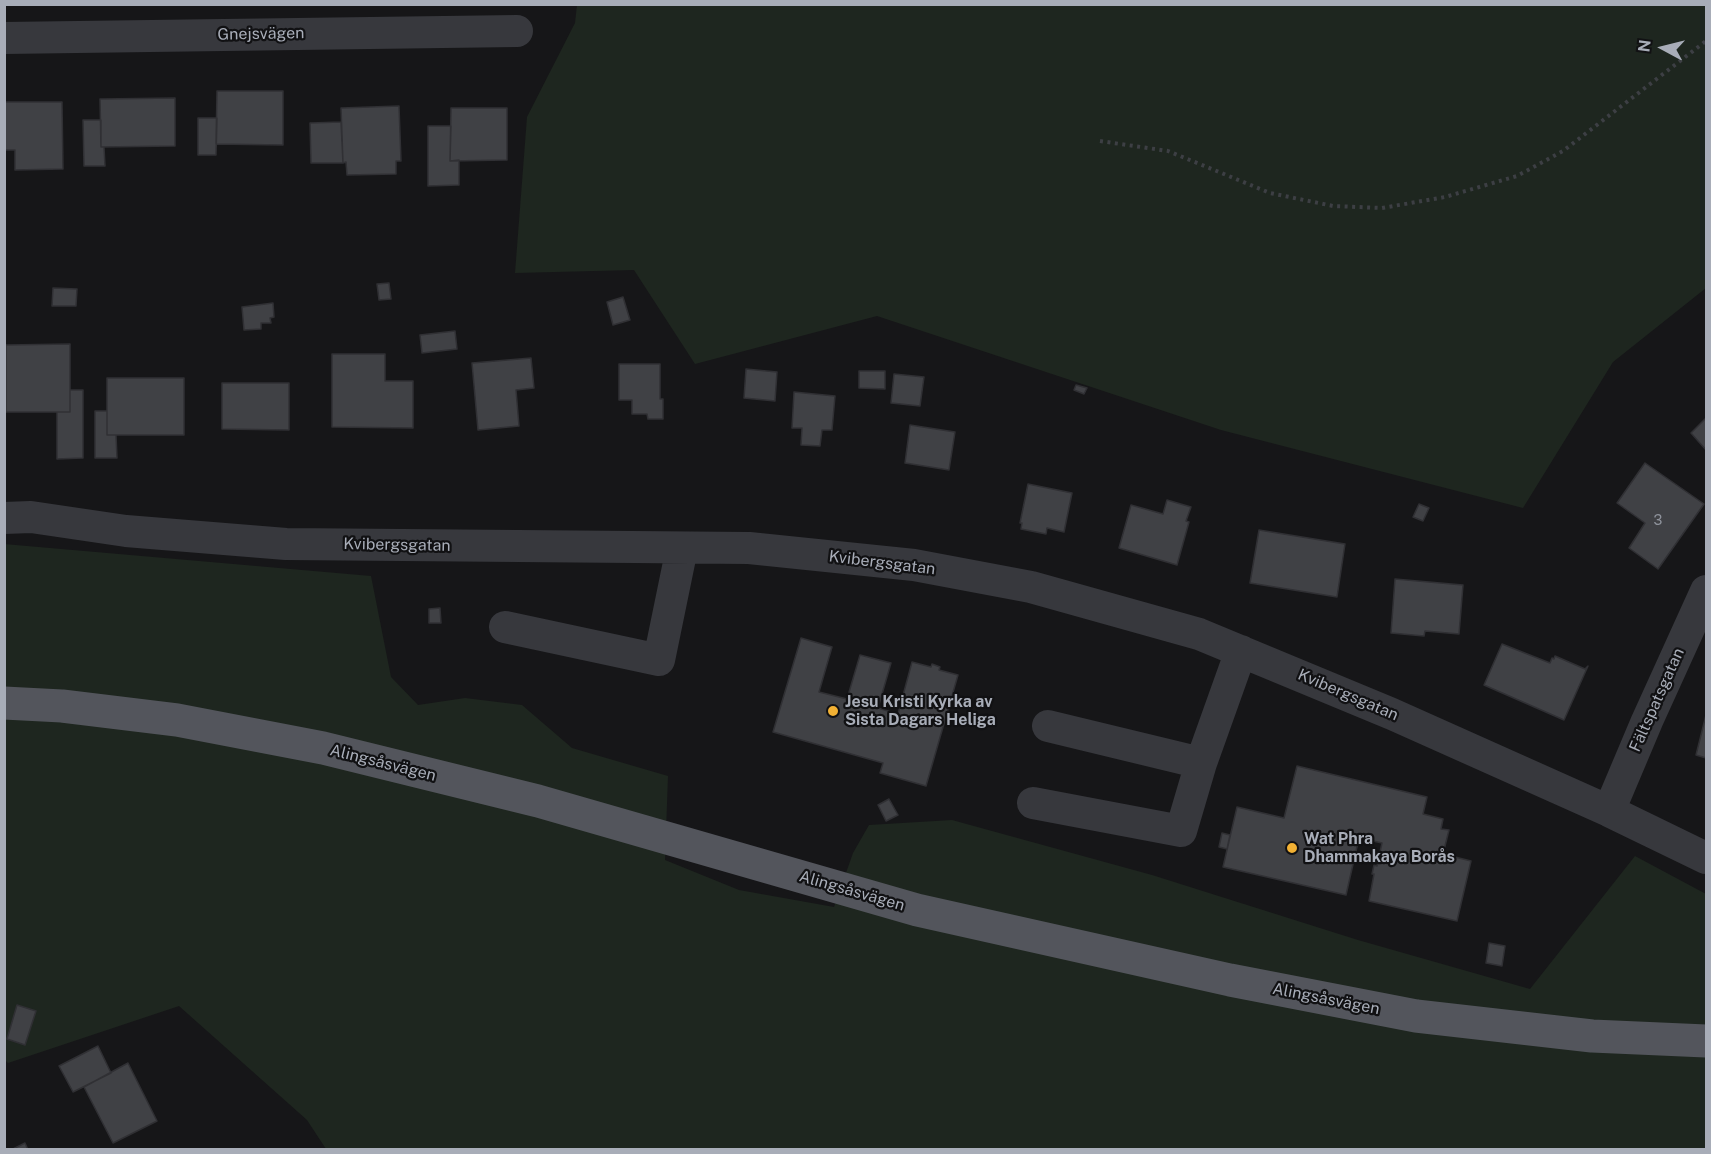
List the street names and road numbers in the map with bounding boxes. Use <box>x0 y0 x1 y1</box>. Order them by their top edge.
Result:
street label: Gnejsvägen <box>217 24 305 44</box>
street label: Kvibergsgatan <box>343 534 451 556</box>
street label: Kvibergsgatan <box>828 547 936 579</box>
street label: Fältspatsgatan <box>1626 645 1688 755</box>
street label: Kvibergsgatan <box>1295 665 1401 725</box>
street label: Alingsåsvägen <box>328 741 438 785</box>
street label: Alingsåsvägen <box>797 867 907 915</box>
street label: Alingsåsvägen <box>1271 979 1381 1019</box>

